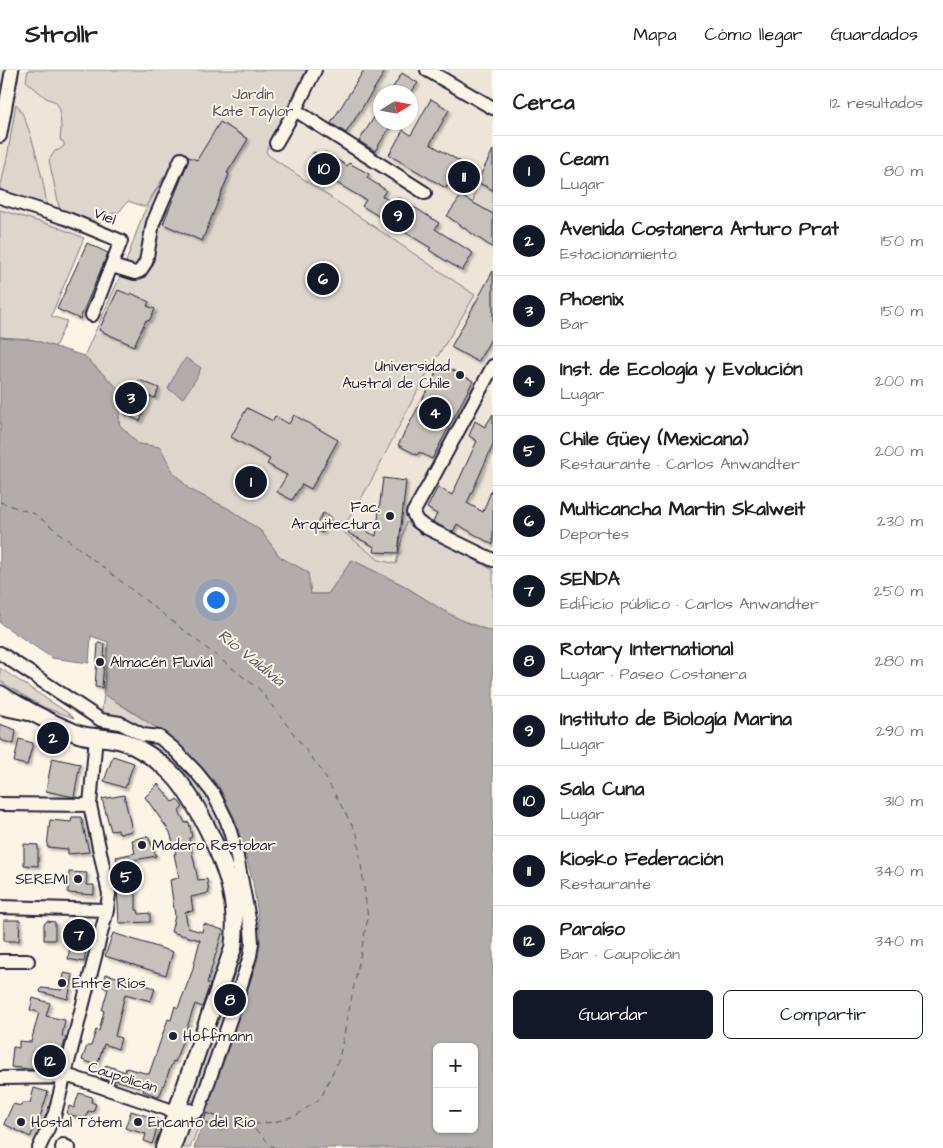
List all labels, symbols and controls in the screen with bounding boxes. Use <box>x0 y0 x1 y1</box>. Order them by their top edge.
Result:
text: Strollr <box>25 18 98 52</box>
text: Mapa <box>633 22 677 47</box>
text: Cómo llegar <box>705 22 803 47</box>
text: Guardados <box>831 22 918 47</box>
park label: Jardín Kate Taylor <box>212 84 294 123</box>
north arrow <box>373 85 418 130</box>
text: Cerca <box>513 88 575 117</box>
text: 12 resultados <box>829 92 923 114</box>
text: Ceam <box>560 146 608 173</box>
pin: 10 <box>308 150 340 188</box>
pin: 11 <box>448 158 480 196</box>
text: 1 <box>528 160 530 182</box>
text: 80 m <box>884 160 923 182</box>
text: Lugar <box>560 173 604 195</box>
pin: 9 <box>382 197 414 235</box>
street label: Viel <box>91 203 119 230</box>
text: Avenida Costanera Arturo Prat <box>560 216 839 243</box>
text: 2 <box>524 230 534 252</box>
text: 150 m <box>881 230 923 252</box>
text: Estacionamiento <box>560 243 677 265</box>
pin: 6 <box>307 260 339 298</box>
text: Phoenix <box>560 286 624 313</box>
text: 3 <box>525 300 533 322</box>
text: 150 m <box>881 300 923 322</box>
text: Bar <box>560 313 588 335</box>
place label: Universidad Austral de Chile <box>342 356 450 394</box>
text: Inst. de Ecología y Evolución <box>560 356 803 383</box>
marker: Universidad Austral de Chile <box>454 369 466 381</box>
text: 4 <box>524 370 534 392</box>
text: 200 m <box>875 370 923 392</box>
pin: 3 <box>115 379 147 417</box>
text: Lugar <box>560 383 604 405</box>
pin: 4 <box>419 394 451 432</box>
text: Chile Güey (Mexicana) <box>560 426 749 453</box>
text: 5 <box>523 440 535 462</box>
text: 200 m <box>875 440 923 462</box>
text: Restaurante · Carlos Anwandter <box>560 453 800 475</box>
pin: 1 <box>235 463 267 501</box>
text: Multicancha Martin Skalweit <box>560 496 805 523</box>
place label: Fac. Arquitectura <box>291 497 380 535</box>
marker: Fac. Arquitectura <box>384 510 396 522</box>
text: 6 <box>524 510 534 532</box>
text: 230 m <box>877 510 923 532</box>
text: Deportes <box>560 523 629 545</box>
text: SENDA <box>560 566 620 593</box>
text: 7 <box>524 580 534 602</box>
text: 250 m <box>874 580 923 602</box>
your location <box>203 587 229 613</box>
text: Edificio público · Carlos Anwandter <box>560 593 819 615</box>
water label: Río Valdivia <box>214 624 290 692</box>
text: Rotary International <box>560 636 734 663</box>
text: 8 <box>524 650 534 672</box>
text: 280 m <box>875 650 923 672</box>
place label: Almacén Fluvial <box>110 652 213 673</box>
marker: Almacén Fluvial <box>94 656 106 668</box>
text: Lugar · Paseo Costanera <box>560 663 747 685</box>
text: Instituto de Biología Marina <box>560 706 792 733</box>
pin: 2 <box>37 719 69 757</box>
text: 9 <box>524 720 534 742</box>
text: 290 m <box>876 720 923 742</box>
text: Lugar <box>560 733 604 755</box>
text: Sala Cuna <box>560 776 644 803</box>
text: 10 <box>523 790 535 812</box>
text: 310 m <box>884 790 923 812</box>
text: Lugar <box>560 803 604 825</box>
place label: Madero Restobar <box>152 835 276 856</box>
marker: Madero Restobar <box>136 839 148 851</box>
text: Kiosko Federación <box>560 846 723 873</box>
pin: 5 <box>110 858 142 896</box>
text: 11 <box>527 860 531 882</box>
text: 340 m <box>875 860 923 882</box>
place label: SEREMI <box>15 869 68 890</box>
marker: SEREMI <box>72 873 84 885</box>
text: Restaurante <box>560 873 651 895</box>
pin: 7 <box>63 916 95 954</box>
text: Paraíso <box>560 916 625 943</box>
text: 12 <box>523 930 535 952</box>
text: 340 m <box>875 930 923 952</box>
text: Bar · Caupolicán <box>560 943 680 965</box>
place label: Entre Ríos <box>72 973 146 994</box>
marker: Entre Ríos <box>56 977 68 989</box>
pin: 8 <box>214 981 246 1019</box>
button: Guardar <box>513 990 713 1039</box>
button: Compartir <box>723 990 923 1039</box>
place label: Hoffmann <box>183 1026 253 1047</box>
marker: Hoffmann <box>167 1030 179 1042</box>
pin: 12 <box>34 1042 66 1080</box>
map controls <box>433 1043 478 1133</box>
button: + <box>433 1043 478 1088</box>
street label: Caupolicán <box>85 1056 161 1099</box>
button: − <box>433 1088 478 1133</box>
place label: Hostal Tótem <box>31 1112 122 1133</box>
place label: Encanto del Río <box>148 1112 256 1133</box>
marker: Hostal Tótem <box>15 1116 27 1128</box>
marker: Encanto del Río <box>132 1116 144 1128</box>

